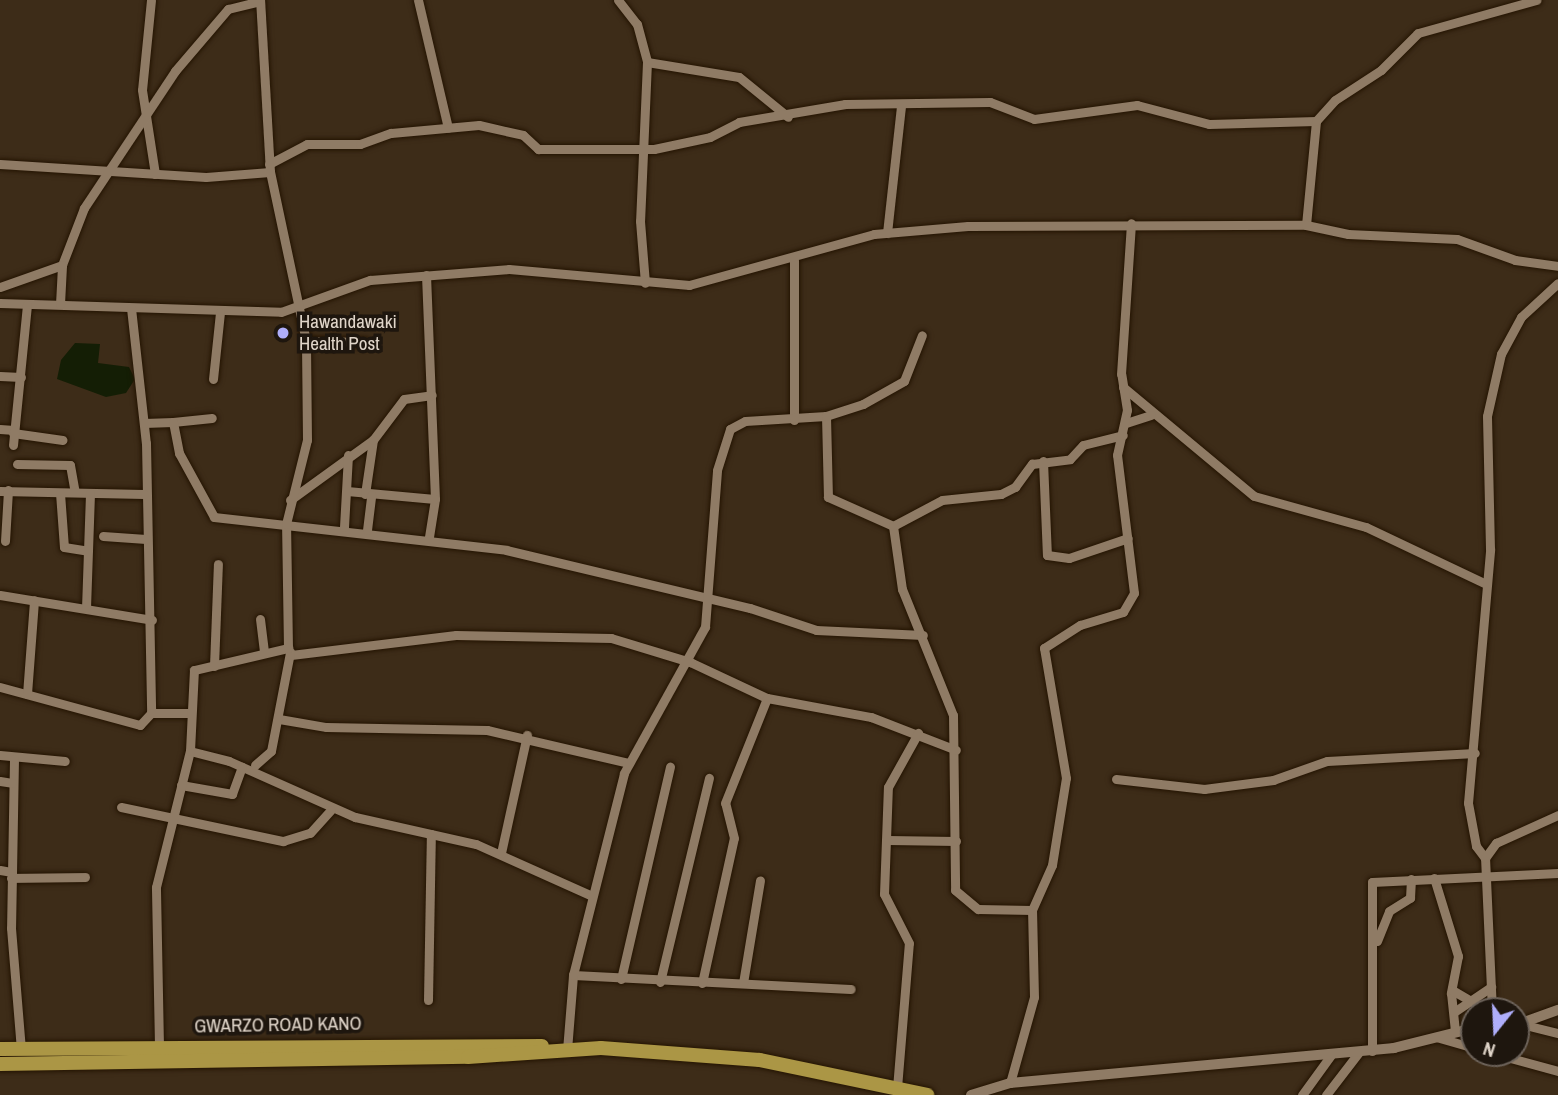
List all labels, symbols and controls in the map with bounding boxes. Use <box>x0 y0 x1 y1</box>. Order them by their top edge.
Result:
place label: Hawandawaki Health Post <box>299 311 397 355</box>
marker: Hawandawaki Health Post <box>273 323 293 343</box>
north arrow <box>1460 997 1530 1067</box>
street label: GWARZO ROAD KANO <box>194 1012 362 1038</box>
text: N <box>1480 1036 1498 1064</box>

